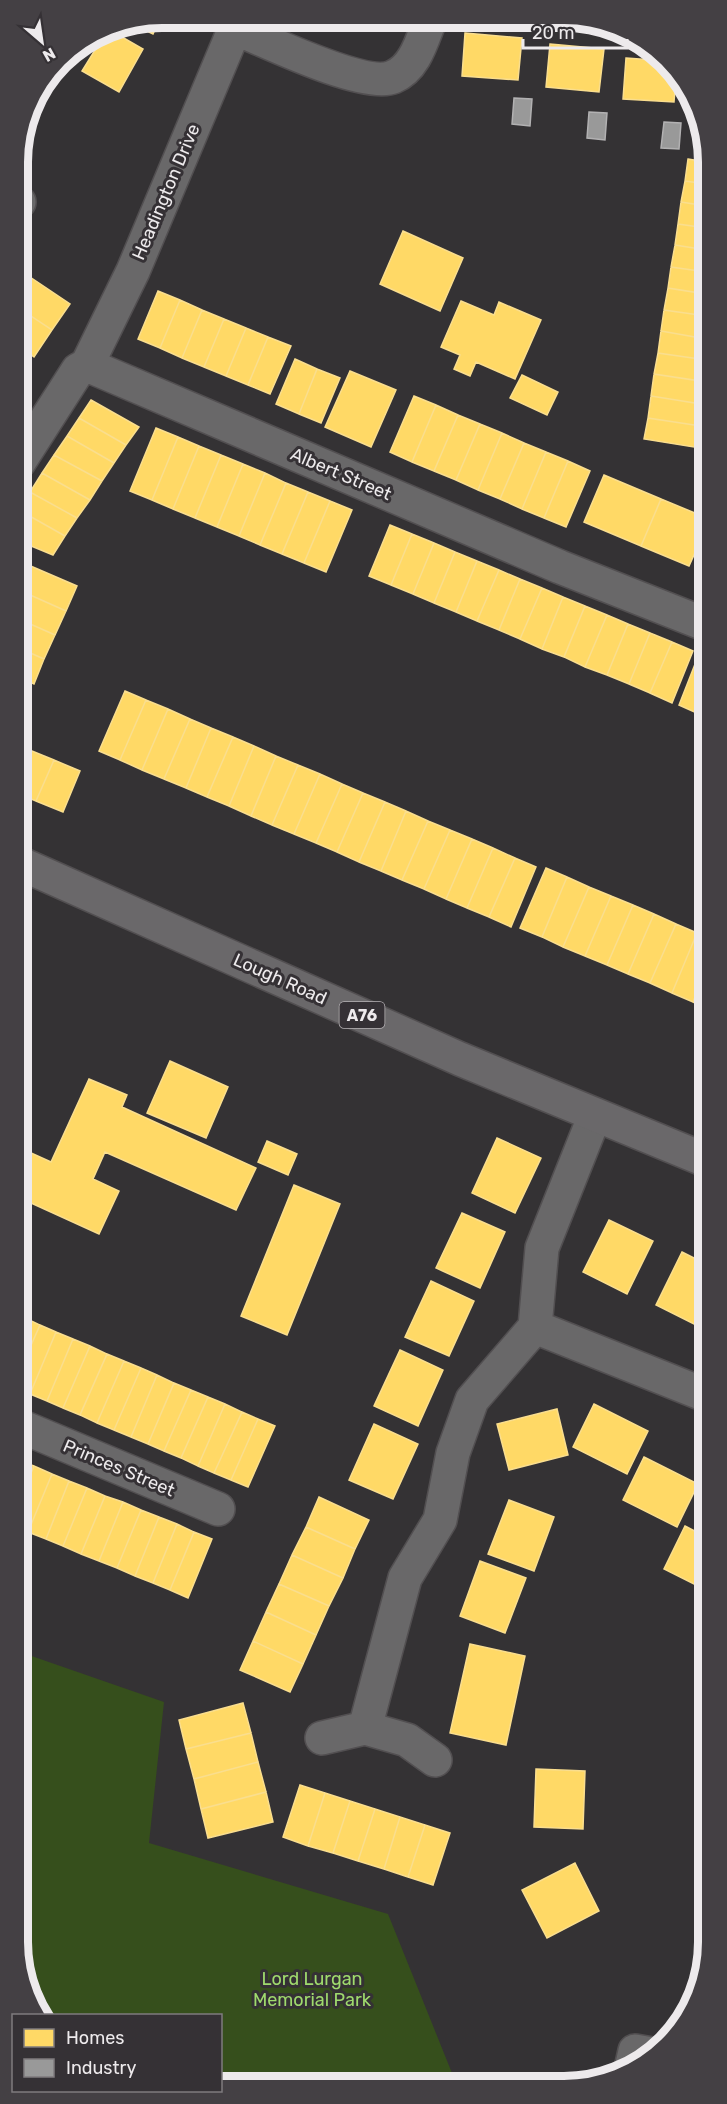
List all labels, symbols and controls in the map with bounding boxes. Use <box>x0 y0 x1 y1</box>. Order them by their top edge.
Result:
north arrow <box>12 12 72 72</box>
scale bar <box>523 12 626 50</box>
text: 20 m <box>532 22 574 44</box>
text: N <box>39 44 59 66</box>
street label: Headington Drive <box>127 121 205 263</box>
street label: Albert Street <box>287 443 395 505</box>
street label: Lough Road <box>230 949 330 1009</box>
road number: A76 <box>340 1002 385 1028</box>
street label: Princes Street <box>60 1435 178 1501</box>
park label: Lord Lurgan Memorial Park <box>253 1968 372 2011</box>
legend <box>12 2014 222 2092</box>
text: Homes <box>66 2027 124 2049</box>
text: Industry <box>66 2057 136 2079</box>

